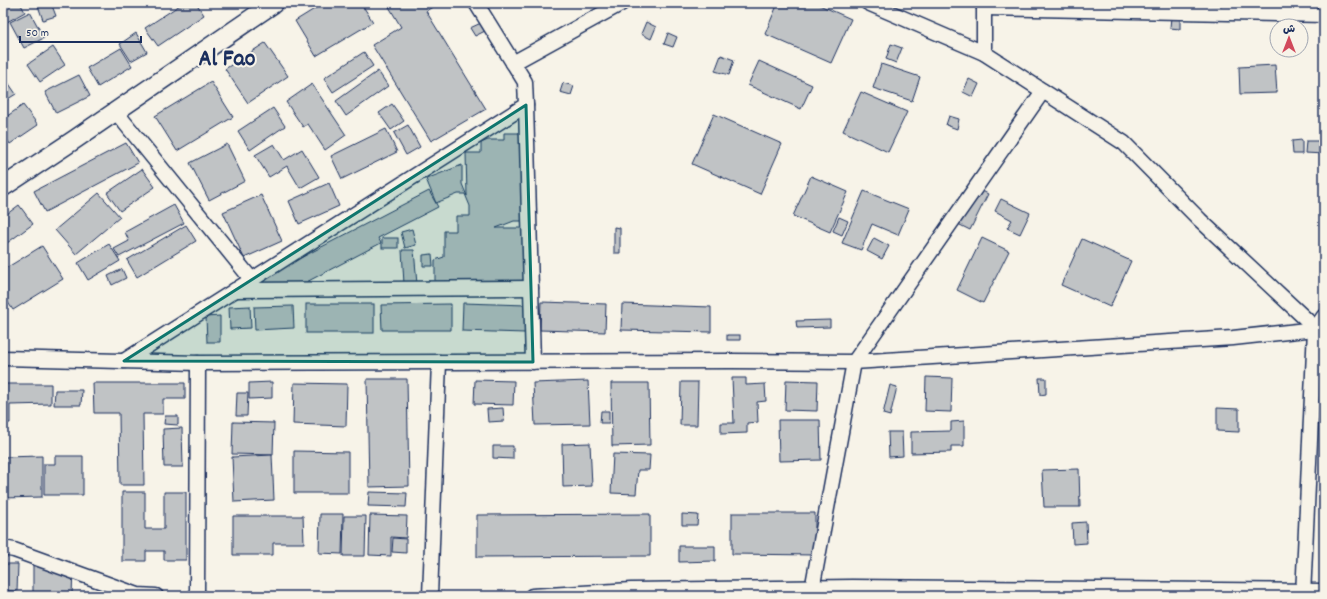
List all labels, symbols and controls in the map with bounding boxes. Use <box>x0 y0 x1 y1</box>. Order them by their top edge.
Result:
scale bar <box>20 18 141 44</box>
north arrow <box>1269 18 1309 58</box>
text: ش <box>1283 22 1295 38</box>
text: 50 m <box>26 25 49 42</box>
district label: Al Fao <box>199 43 256 77</box>

